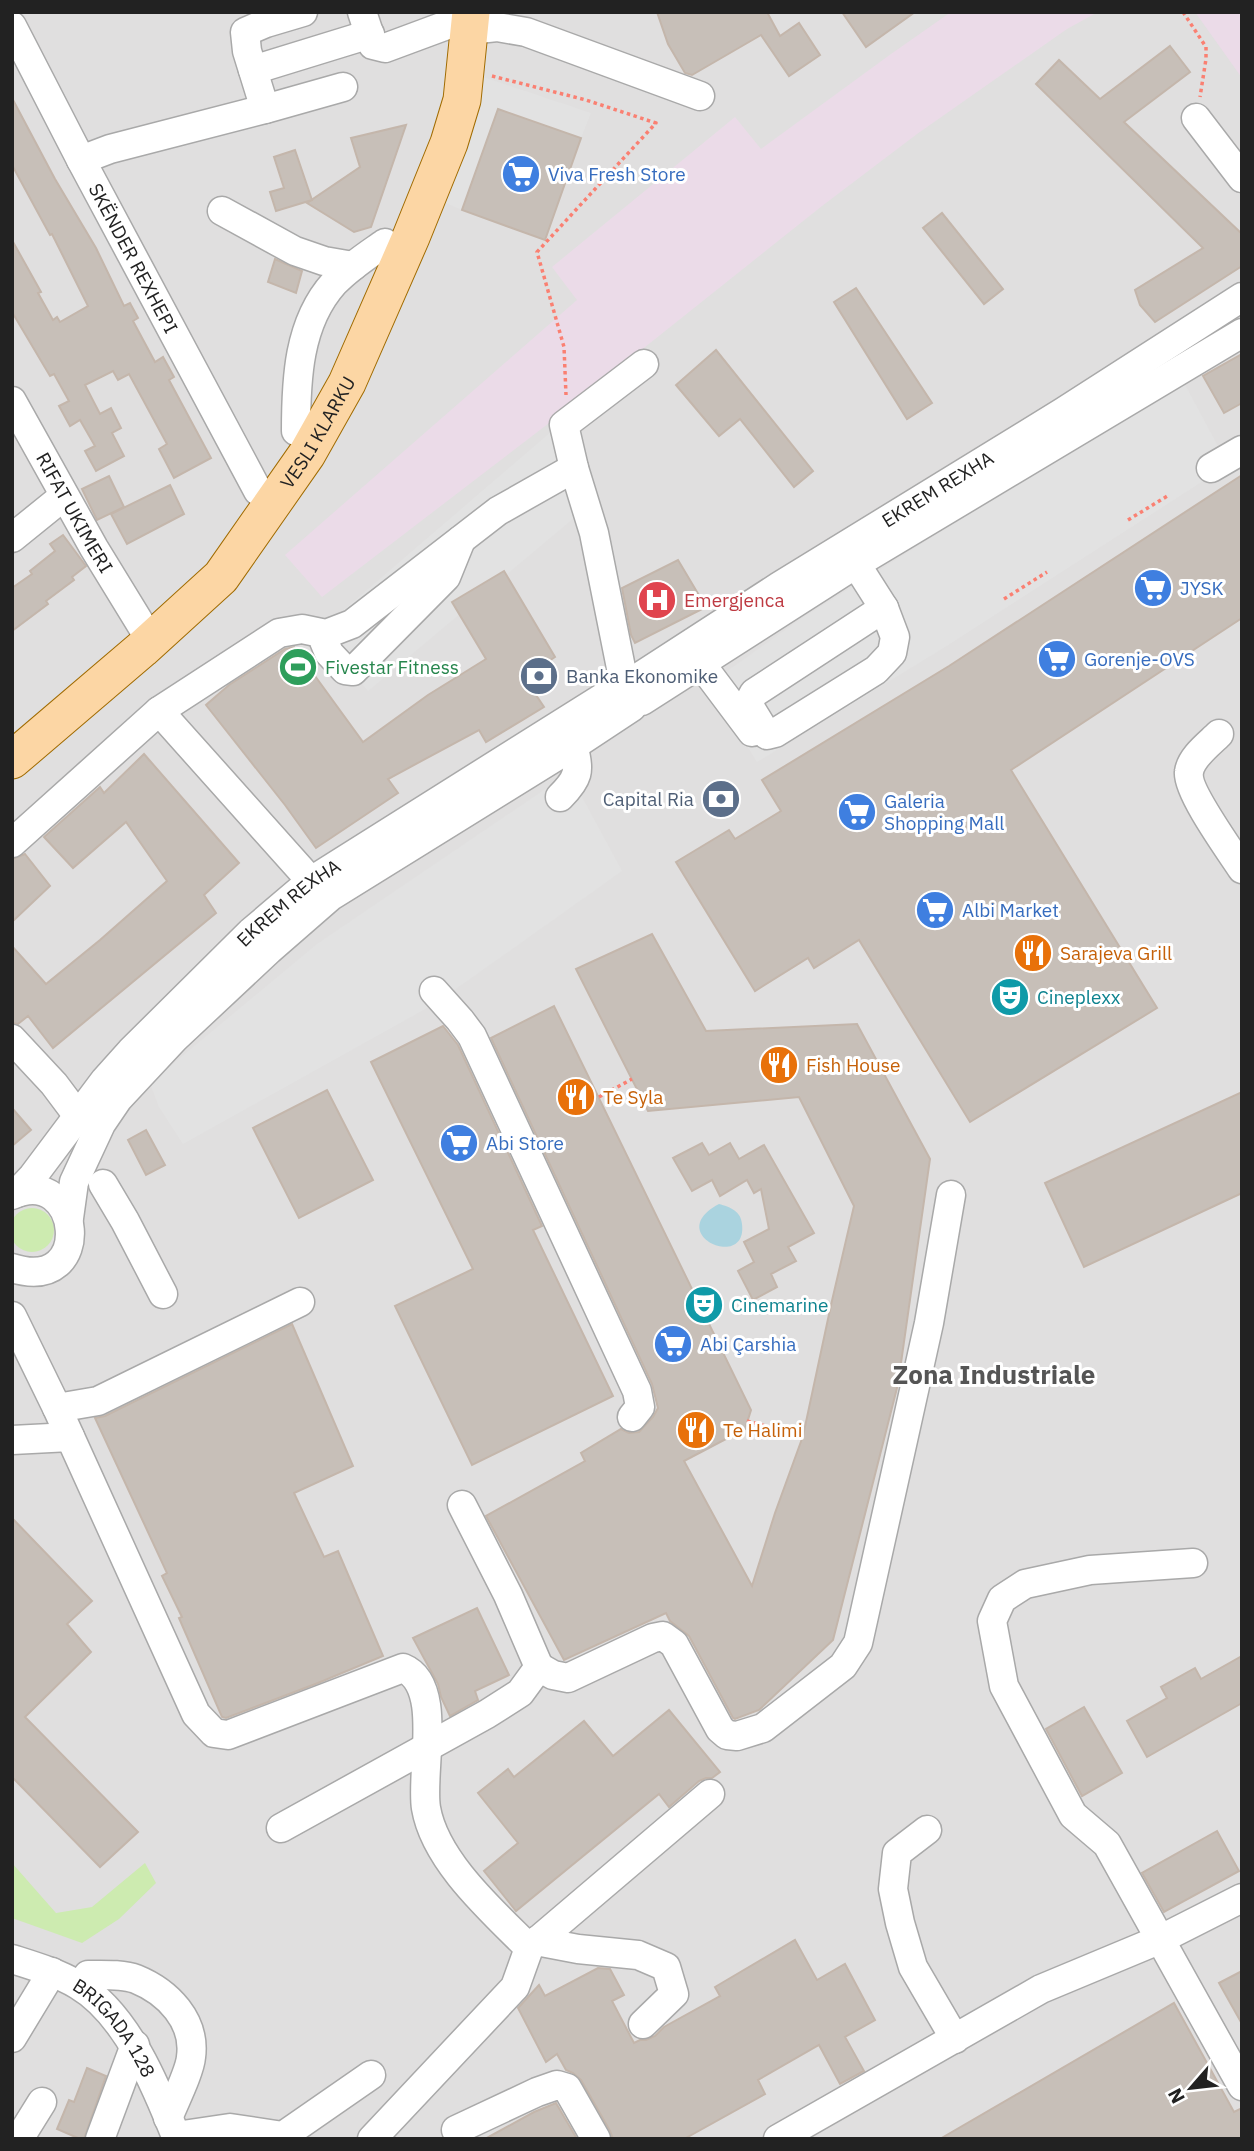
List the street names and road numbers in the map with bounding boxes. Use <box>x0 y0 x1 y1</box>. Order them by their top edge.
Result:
street label: SKËNDER REXHEPI <box>84 179 183 337</box>
street label: VESLI KLARKU <box>275 372 360 493</box>
street label: EKREM REXHA <box>877 446 998 532</box>
street label: RIFAT UKIMERI <box>31 448 118 577</box>
street label: EKREM REXHA <box>231 854 345 952</box>
street label: BRIGADA 128 <box>69 1973 161 2081</box>

